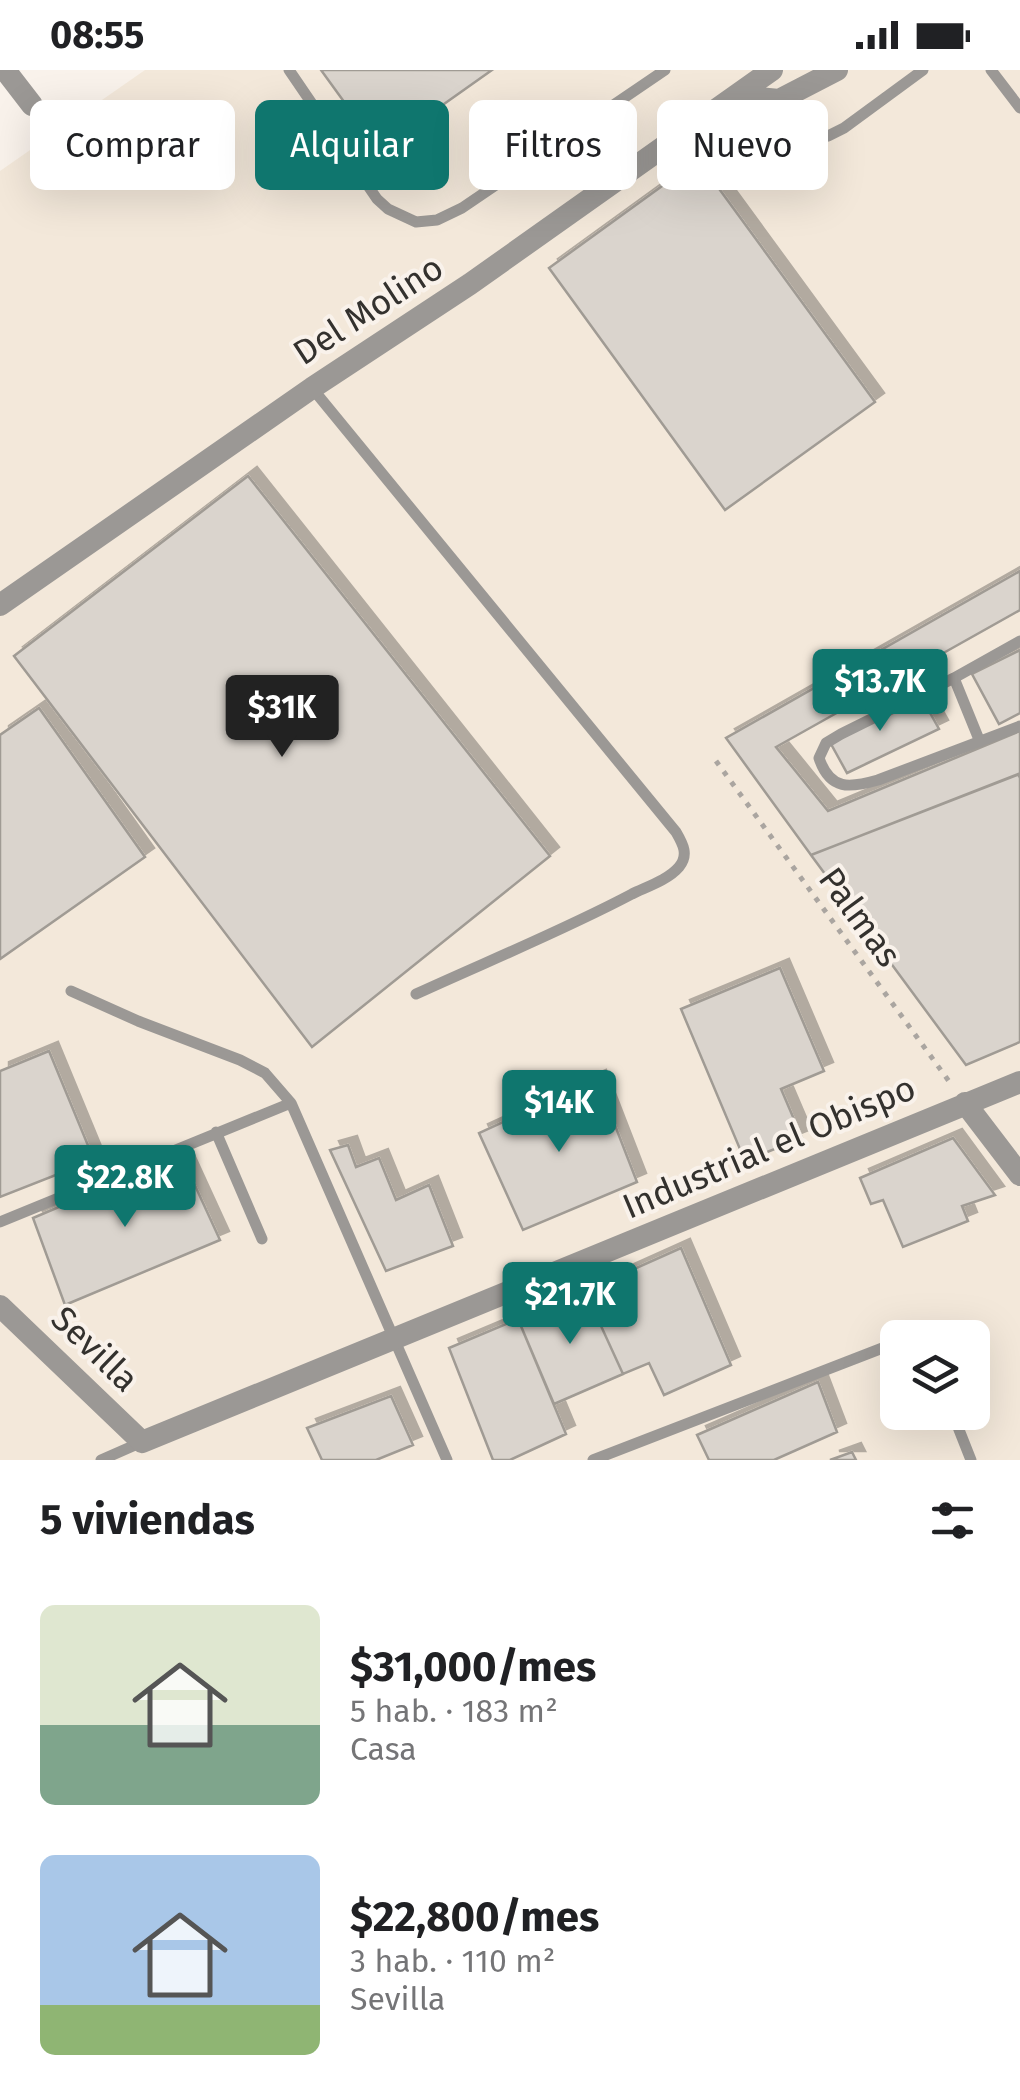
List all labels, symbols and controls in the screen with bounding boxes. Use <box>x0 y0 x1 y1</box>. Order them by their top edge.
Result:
text: 08:55 <box>50 12 144 58</box>
chip: Comprar <box>30 100 235 190</box>
chip: Alquilar <box>255 100 449 190</box>
chip: Filtros <box>469 100 637 190</box>
chip: Nuevo <box>657 100 828 190</box>
street label: Del Molino <box>285 246 451 374</box>
pin: $13.7K <box>799 649 961 734</box>
text: $13.7K <box>835 662 925 700</box>
pin: $31K <box>223 675 341 760</box>
text: $31K <box>248 688 316 726</box>
street label: Palmas <box>810 859 910 975</box>
street label: Industrial el Obispo <box>616 1066 922 1228</box>
pin: $14K <box>500 1070 618 1155</box>
text: $14K <box>524 1083 594 1121</box>
pin: $22.8K <box>44 1145 206 1230</box>
text: $22.8K <box>77 1158 173 1196</box>
pin: $21.7K <box>489 1262 651 1347</box>
text: $21.7K <box>525 1275 615 1313</box>
street label: Sevilla <box>43 1298 147 1400</box>
map controls <box>880 1320 990 1430</box>
button: layers <box>880 1320 990 1430</box>
icon: filters <box>925 1493 980 1548</box>
text: 5 viviendas <box>40 1495 255 1545</box>
text: $31,000/mes <box>350 1642 596 1692</box>
icon: home <box>120 1645 240 1765</box>
text: 5 hab. · 183 m² <box>350 1692 558 1730</box>
text: Casa <box>350 1730 417 1768</box>
text: $22,800/mes <box>350 1892 599 1942</box>
icon: home <box>120 1895 240 2015</box>
text: 3 hab. · 110 m² <box>350 1942 555 1980</box>
text: Sevilla <box>350 1980 446 2018</box>

